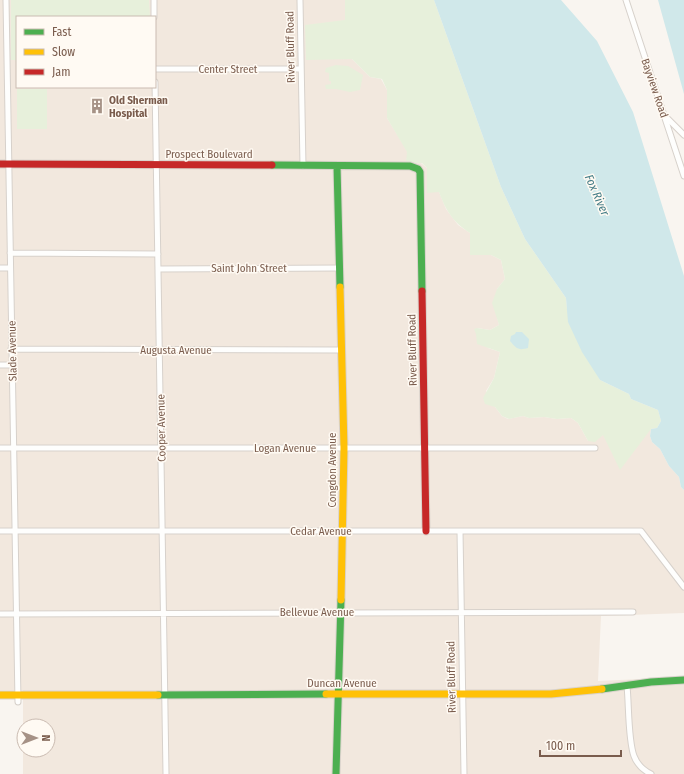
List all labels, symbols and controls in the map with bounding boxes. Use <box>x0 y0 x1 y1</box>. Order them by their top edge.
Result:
street label: River Bluff Road <box>283 11 298 83</box>
legend <box>16 16 156 88</box>
text: Fast <box>52 25 71 39</box>
text: Slow <box>52 45 75 59</box>
street label: Bayview Road <box>638 57 671 120</box>
street label: Center Street <box>199 63 258 76</box>
text: Jam <box>52 65 70 79</box>
place label: Old Sherman Hospital <box>109 94 168 120</box>
building icon: Old Sherman Hospital <box>88 97 106 115</box>
street label: Prospect Boulevard <box>165 148 253 161</box>
water label: Fox River <box>582 172 613 219</box>
street label: Saint John Street <box>211 262 287 275</box>
street label: River Bluff Road <box>405 314 420 386</box>
street label: Slade Avenue <box>5 321 20 381</box>
street label: Augusta Avenue <box>140 344 212 357</box>
street label: Cooper Avenue <box>154 394 169 462</box>
street label: Congdon Avenue <box>326 432 339 508</box>
street label: Logan Avenue <box>254 442 316 455</box>
street label: Cedar Avenue <box>290 525 352 538</box>
street label: Bellevue Avenue <box>280 606 354 619</box>
street label: River Bluff Road <box>444 641 459 713</box>
street label: Duncan Avenue <box>307 677 377 690</box>
north arrow <box>16 718 56 758</box>
scale bar <box>540 732 621 758</box>
text: N <box>39 735 52 741</box>
text: 100 m <box>546 739 575 753</box>

